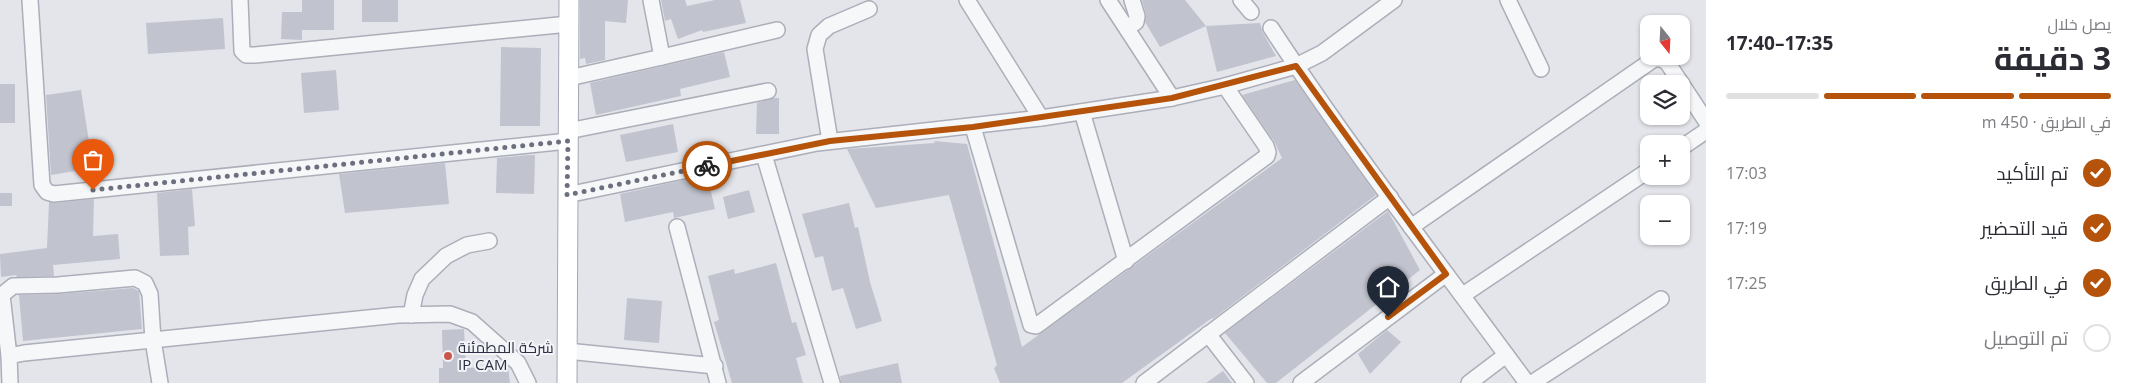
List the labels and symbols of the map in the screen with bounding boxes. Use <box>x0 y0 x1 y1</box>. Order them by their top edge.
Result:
north arrow <box>1640 15 1690 65</box>
pin <box>72 139 114 190</box>
courier <box>682 141 732 191</box>
pin <box>1367 266 1409 317</box>
place label: شركة المطمئنة IP CAM <box>458 337 554 374</box>
marker: شركة المطمئنة IP CAM <box>442 350 454 362</box>

